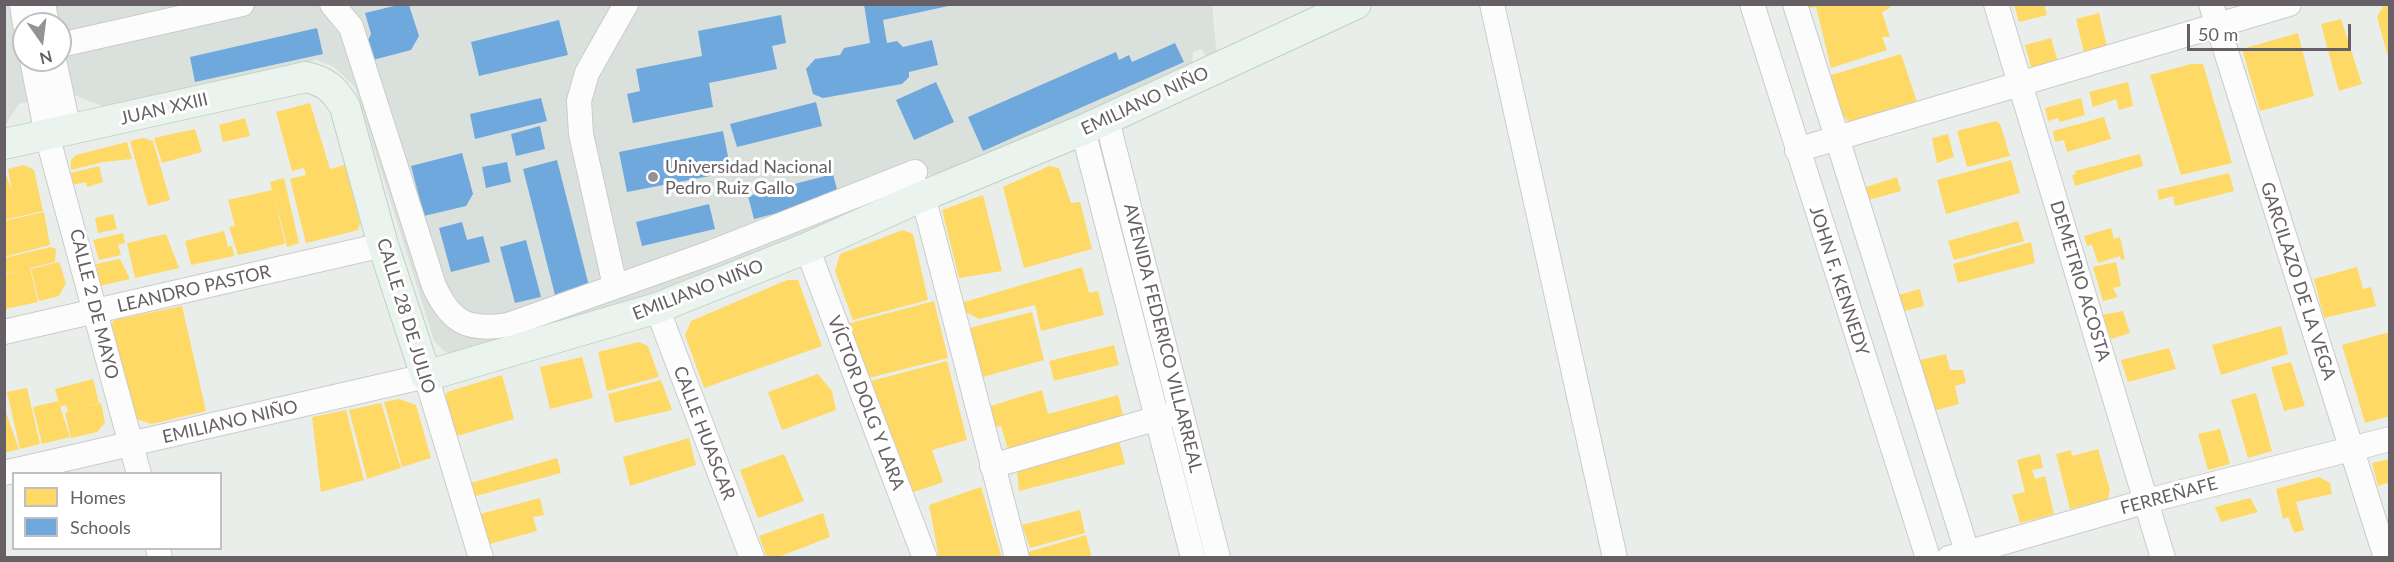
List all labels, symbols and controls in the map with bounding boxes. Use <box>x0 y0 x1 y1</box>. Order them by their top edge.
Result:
north arrow <box>12 12 72 72</box>
scale bar <box>2190 12 2354 50</box>
text: 50 m <box>2198 23 2238 45</box>
text: N <box>38 47 54 69</box>
street label: EMILIANO NIÑO <box>1078 62 1212 140</box>
street label: JUAN XXIII <box>118 88 210 130</box>
place label: Universidad Nacional Pedro Ruiz Gallo <box>665 156 832 198</box>
marker: Universidad Nacional Pedro Ruiz Gallo <box>646 170 660 184</box>
street label: GARCILAZO DE LA VEGA <box>2256 179 2340 383</box>
street label: DEMETRIO ACOSTA <box>2045 198 2115 364</box>
street label: AVENIDA FEDERICO VILLARREAL <box>1119 201 1207 475</box>
street label: JOHN F. KENNEDY <box>1805 204 1873 358</box>
street label: CALLE 2 DE MAYO <box>65 227 123 381</box>
street label: CALLE 28 DE JULIO <box>372 236 440 396</box>
street label: EMILIANO NIÑO <box>630 255 766 325</box>
street label: LEANDRO PASTOR <box>115 261 273 317</box>
street label: VÍCTOR DOLG Y LARA <box>823 313 909 493</box>
street label: CALLE HUASCAR <box>669 363 739 503</box>
street label: EMILIANO NIÑO <box>160 396 300 448</box>
legend <box>12 472 222 550</box>
street label: FERREÑAFE <box>2118 473 2220 519</box>
text: Homes <box>70 486 126 508</box>
text: Schools <box>70 516 131 538</box>

